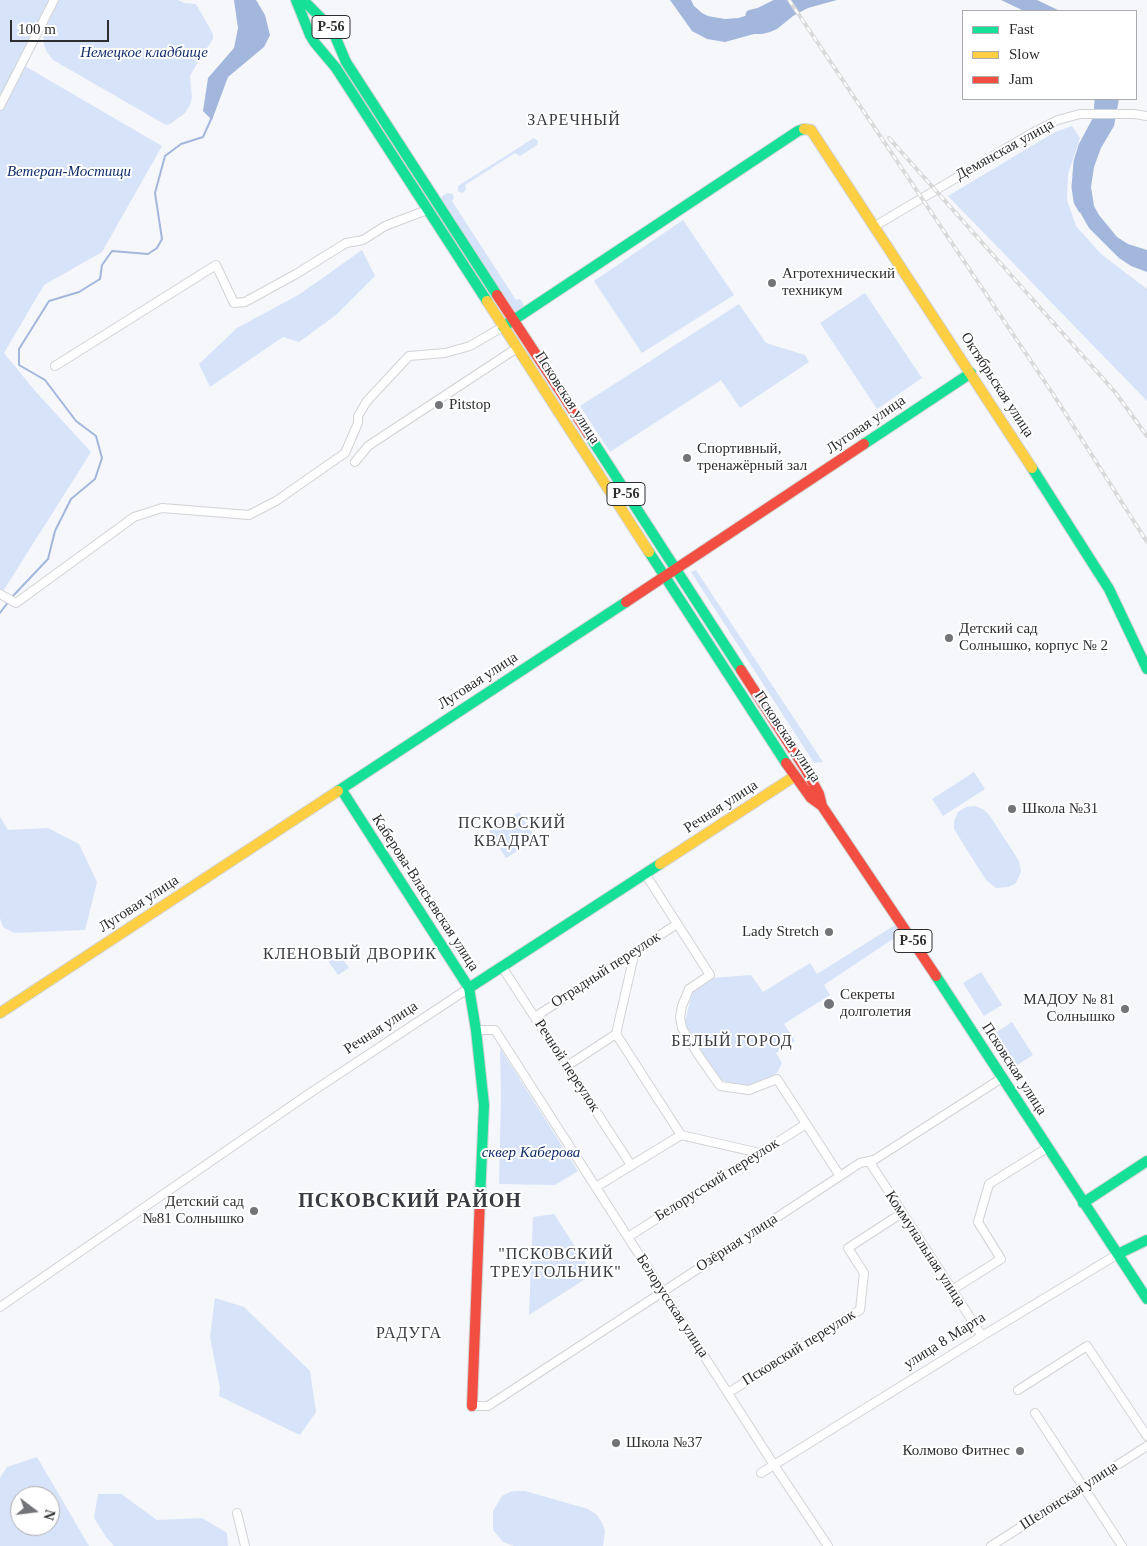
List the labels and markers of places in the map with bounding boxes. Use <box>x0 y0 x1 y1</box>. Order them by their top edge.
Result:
place label: Агротехнический техникум <box>782 265 895 300</box>
marker: Агротехнический техникум <box>766 277 778 289</box>
place label: Pitstop <box>449 396 491 414</box>
marker: Pitstop <box>433 399 445 411</box>
place label: Спортивный, тренажёрный зал <box>697 440 807 475</box>
marker: Спортивный, тренажёрный зал <box>681 452 693 464</box>
place label: Детский сад Солнышко, корпус № 2 <box>959 620 1108 655</box>
marker: Детский сад Солнышко, корпус № 2 <box>943 632 955 644</box>
place label: Школа №31 <box>1022 800 1098 818</box>
marker: Школа №31 <box>1006 803 1018 815</box>
place label: Lady Stretch <box>742 923 819 941</box>
marker: Lady Stretch <box>823 926 835 938</box>
place label: Секреты долголетия <box>840 986 911 1021</box>
place label: МАДОУ № 81 Солнышко <box>1023 991 1115 1026</box>
marker: Секреты долголетия <box>822 997 836 1011</box>
marker: МАДОУ № 81 Солнышко <box>1119 1003 1131 1015</box>
place label: Детский сад №81 Солнышко <box>142 1193 244 1228</box>
marker: Детский сад №81 Солнышко <box>248 1205 260 1217</box>
place label: Школа №37 <box>626 1434 702 1452</box>
marker: Школа №37 <box>610 1437 622 1449</box>
place label: Колмово Фитнес <box>903 1442 1010 1460</box>
marker: Колмово Фитнес <box>1014 1445 1026 1457</box>

